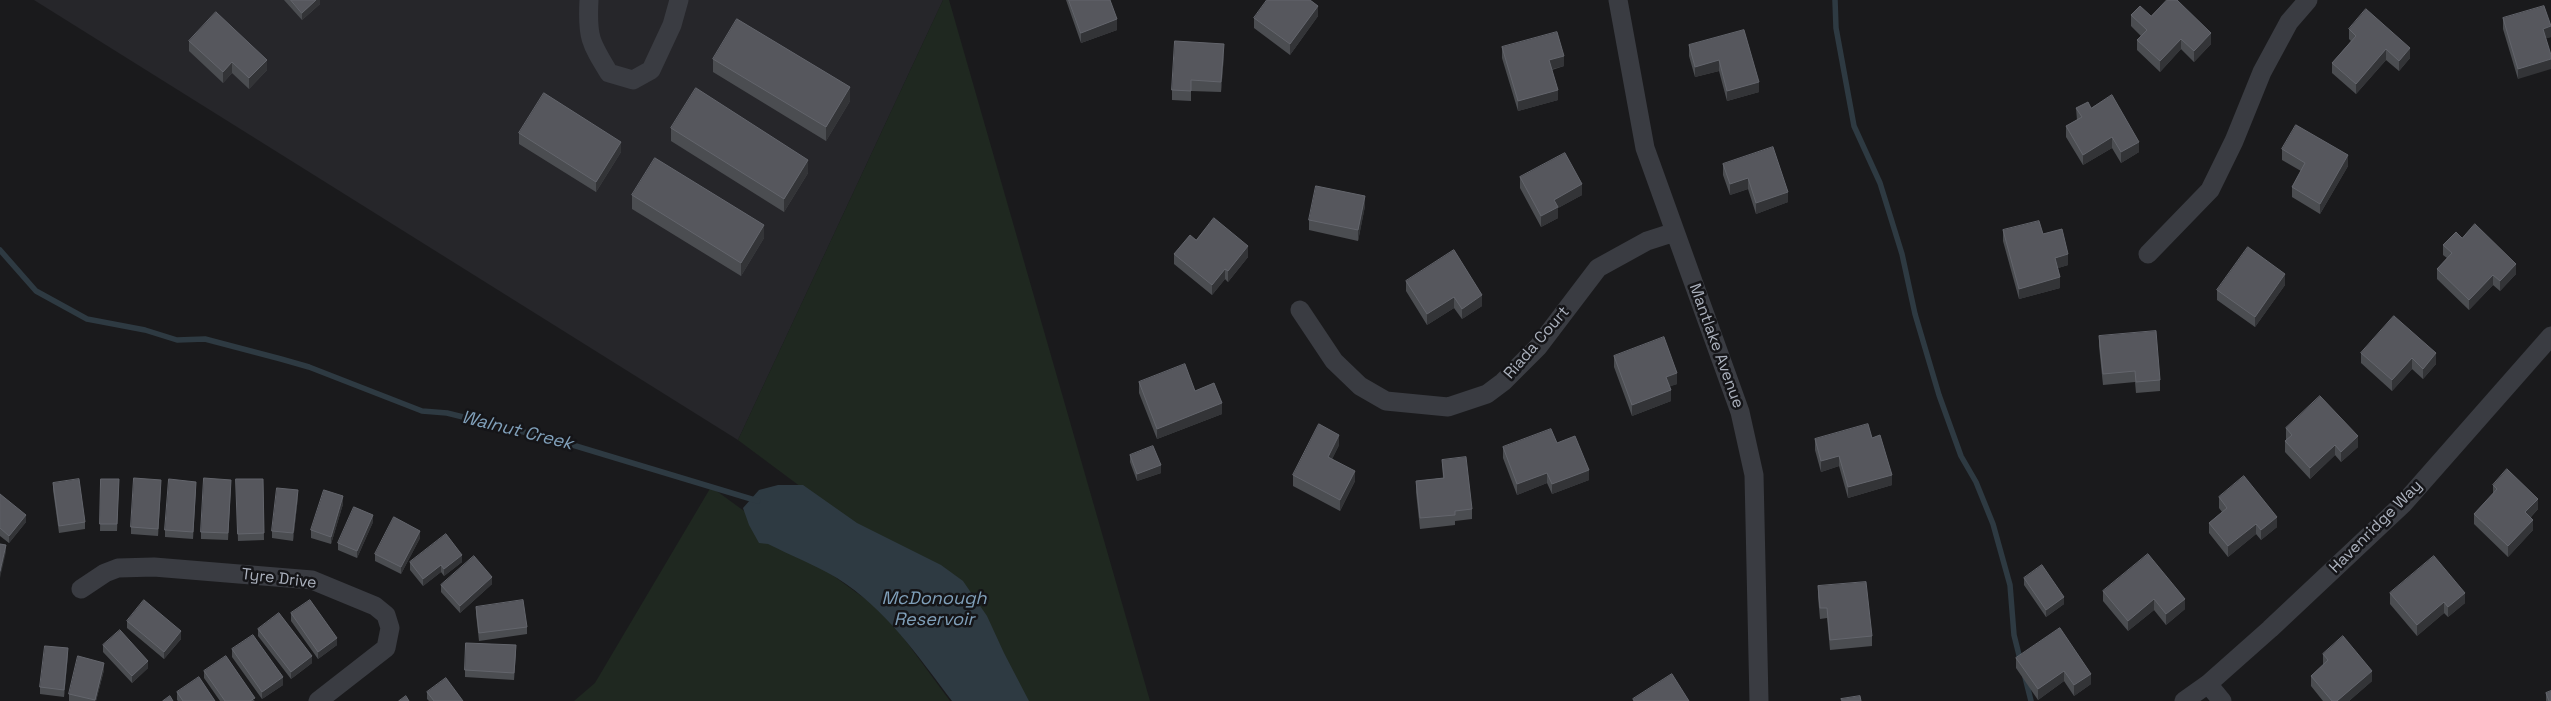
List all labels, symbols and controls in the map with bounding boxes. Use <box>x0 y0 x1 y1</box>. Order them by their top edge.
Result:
street label: Mantlake Avenue <box>1685 281 1747 411</box>
street label: Riada Court <box>1500 303 1574 383</box>
water label: Walnut Creek <box>459 407 575 455</box>
street label: Havenridge Way <box>2326 477 2426 577</box>
street label: Tyre Drive <box>240 565 318 593</box>
water label: McDonough Reservoir <box>881 588 987 630</box>

